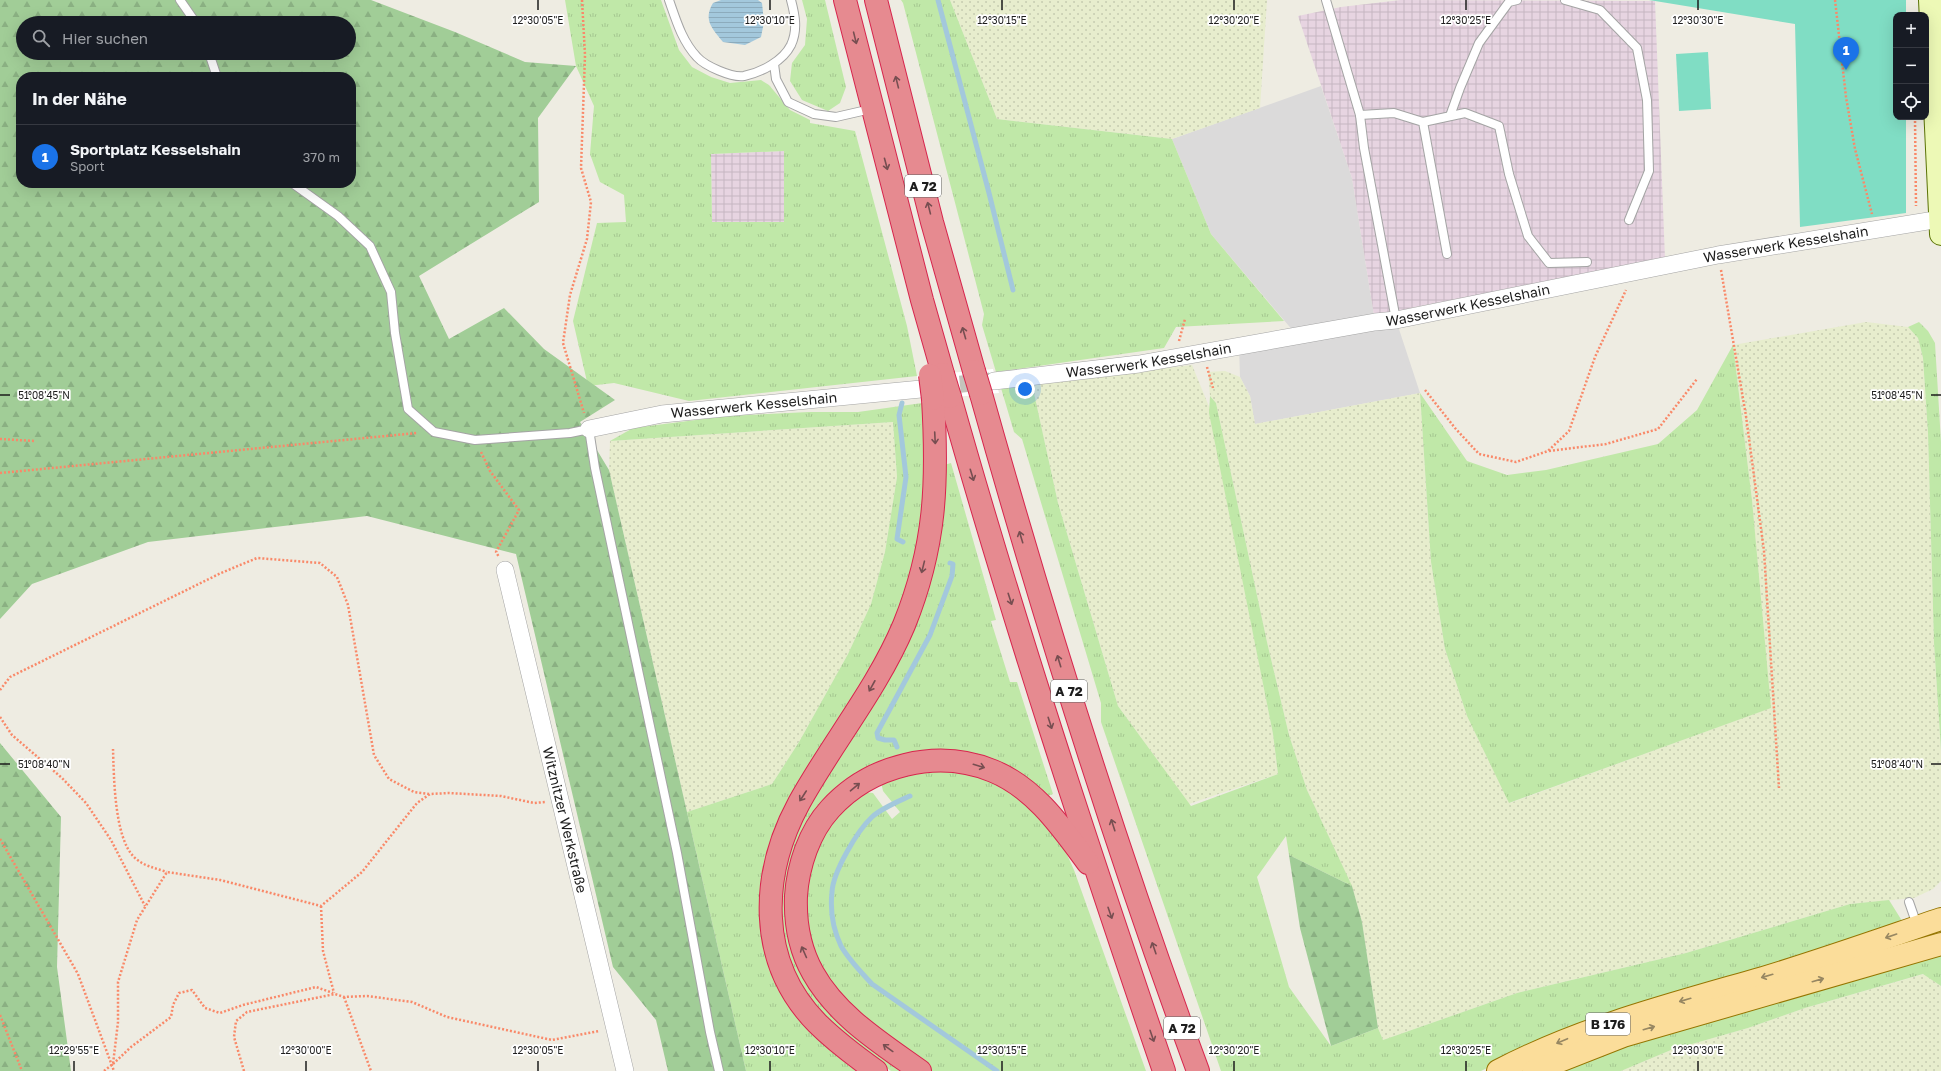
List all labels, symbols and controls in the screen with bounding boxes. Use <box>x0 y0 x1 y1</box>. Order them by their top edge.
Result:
map controls <box>1893 12 1929 120</box>
button: + <box>1893 12 1929 48</box>
text: 12°30'05"E <box>513 14 563 26</box>
text: 12°30'10"E <box>745 14 795 26</box>
text: 12°30'15"E <box>977 14 1027 26</box>
text: 12°30'20"E <box>1209 14 1259 26</box>
text: 12°30'25"E <box>1441 14 1491 26</box>
text: 12°30'30"E <box>1673 14 1723 26</box>
search box <box>16 16 356 60</box>
icon: search <box>30 27 52 49</box>
text: Hier suchen <box>62 29 148 47</box>
one-way arrow <box>851 31 859 44</box>
pin: 1 <box>1833 37 1859 70</box>
button: − <box>1893 48 1929 84</box>
one-way arrow <box>892 76 900 89</box>
button: locate <box>1893 84 1929 120</box>
text: In der Nähe <box>32 88 127 109</box>
text: Sportplatz Kesselshain <box>70 140 240 158</box>
text: 1 <box>42 149 48 165</box>
text: 370 m <box>303 149 340 165</box>
one-way arrow <box>883 157 891 170</box>
text: Sport <box>70 158 105 174</box>
road number: A 72 <box>905 175 941 197</box>
one-way arrow <box>924 202 932 215</box>
street label: Wasserwerk Kesselshain <box>1702 222 1870 266</box>
street label: Wasserwerk Kesselshain <box>1385 280 1551 329</box>
one-way arrow <box>960 327 967 340</box>
street label: Wasserwerk Kesselshain <box>1065 339 1233 381</box>
your location <box>1015 379 1035 399</box>
street label: Wasserwerk Kesselshain <box>670 388 838 421</box>
text: 51°08'45"N <box>18 389 70 401</box>
text: 51°08'45"N <box>1871 389 1923 401</box>
one-way arrow <box>932 431 939 444</box>
one-way arrow <box>969 468 976 481</box>
one-way arrow <box>1017 531 1024 544</box>
one-way arrow <box>919 560 926 573</box>
one-way arrow <box>1007 593 1014 606</box>
one-way arrow <box>1055 656 1063 668</box>
one-way arrow <box>868 680 876 692</box>
road number: A 72 <box>1051 680 1087 702</box>
one-way arrow <box>1046 717 1054 729</box>
street label: Witznitzer Werkstraße <box>540 745 591 895</box>
text: 51°08'40"N <box>18 758 70 770</box>
text: 51°08'40"N <box>1871 758 1923 770</box>
one-way arrow <box>972 763 985 770</box>
one-way arrow <box>850 783 861 792</box>
one-way arrow <box>799 790 807 802</box>
one-way arrow <box>1108 819 1116 831</box>
one-way arrow <box>1107 907 1115 919</box>
one-way arrow <box>1885 933 1897 941</box>
one-way arrow <box>1150 942 1157 955</box>
one-way arrow <box>800 947 807 959</box>
one-way arrow <box>1761 973 1774 980</box>
one-way arrow <box>1811 976 1824 983</box>
one-way arrow <box>1679 997 1692 1004</box>
road number: B 176 <box>1586 1013 1630 1035</box>
road number: A 72 <box>1164 1017 1200 1039</box>
one-way arrow <box>1643 1024 1656 1031</box>
one-way arrow <box>1149 1030 1157 1042</box>
one-way arrow <box>1557 1038 1569 1045</box>
text: 12°29'55"E <box>49 1044 99 1056</box>
text: 12°30'00"E <box>280 1044 332 1056</box>
text: 12°30'05"E <box>513 1044 563 1056</box>
text: 12°30'10"E <box>745 1044 795 1056</box>
one-way arrow <box>883 1044 894 1052</box>
text: 12°30'15"E <box>977 1044 1027 1056</box>
text: 12°30'20"E <box>1209 1044 1259 1056</box>
text: 12°30'25"E <box>1441 1044 1491 1056</box>
text: 12°30'30"E <box>1673 1044 1723 1056</box>

